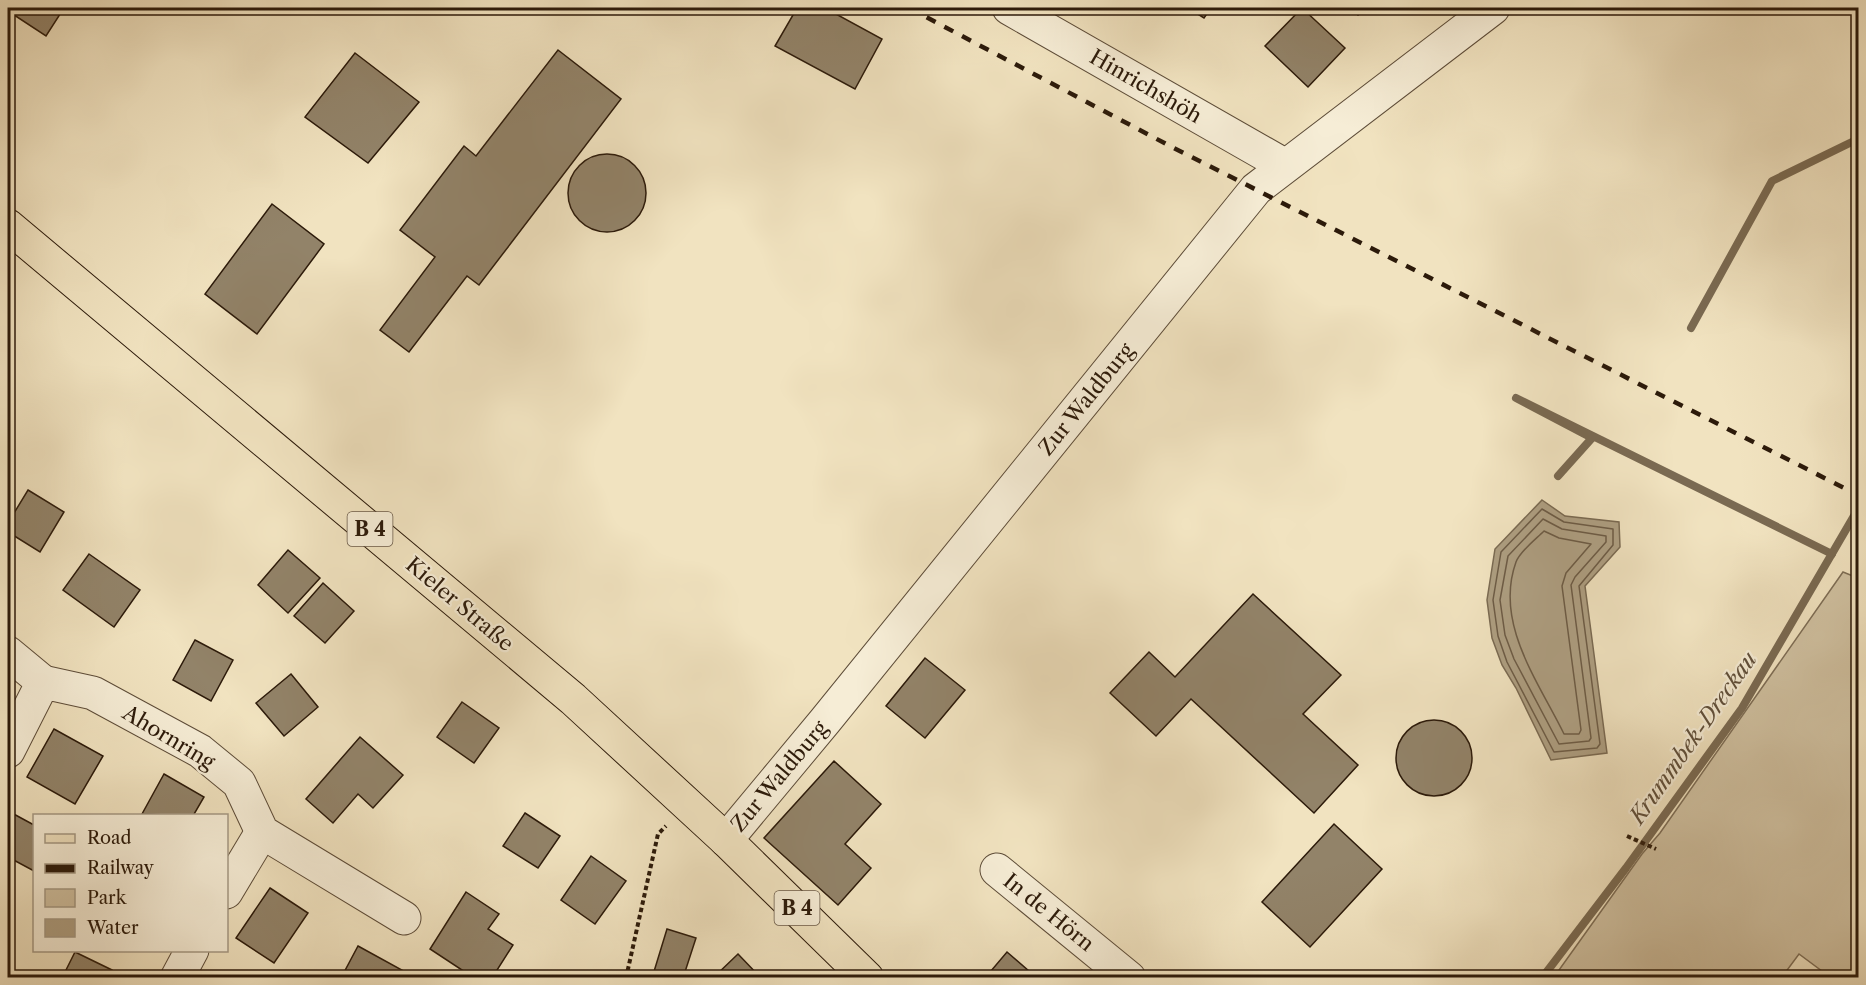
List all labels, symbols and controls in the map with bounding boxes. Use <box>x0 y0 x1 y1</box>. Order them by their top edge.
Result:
street label: Hinrichshöh <box>1086 44 1206 128</box>
street label: Zur Waldburg <box>1033 337 1139 460</box>
road number: B 4 <box>348 512 392 546</box>
street label: Kieler Straße <box>401 552 519 656</box>
water label: Krummbek-Dreckau <box>1622 646 1763 831</box>
street label: Ahornring <box>118 699 220 775</box>
street label: Zur Waldburg <box>725 715 833 836</box>
legend <box>33 814 228 952</box>
text: Road <box>87 827 132 849</box>
text: Railway <box>87 857 155 879</box>
street label: In de Hörn <box>999 868 1099 956</box>
text: Park <box>87 887 128 909</box>
road number: B 4 <box>774 891 820 925</box>
text: Water <box>86 917 139 939</box>

